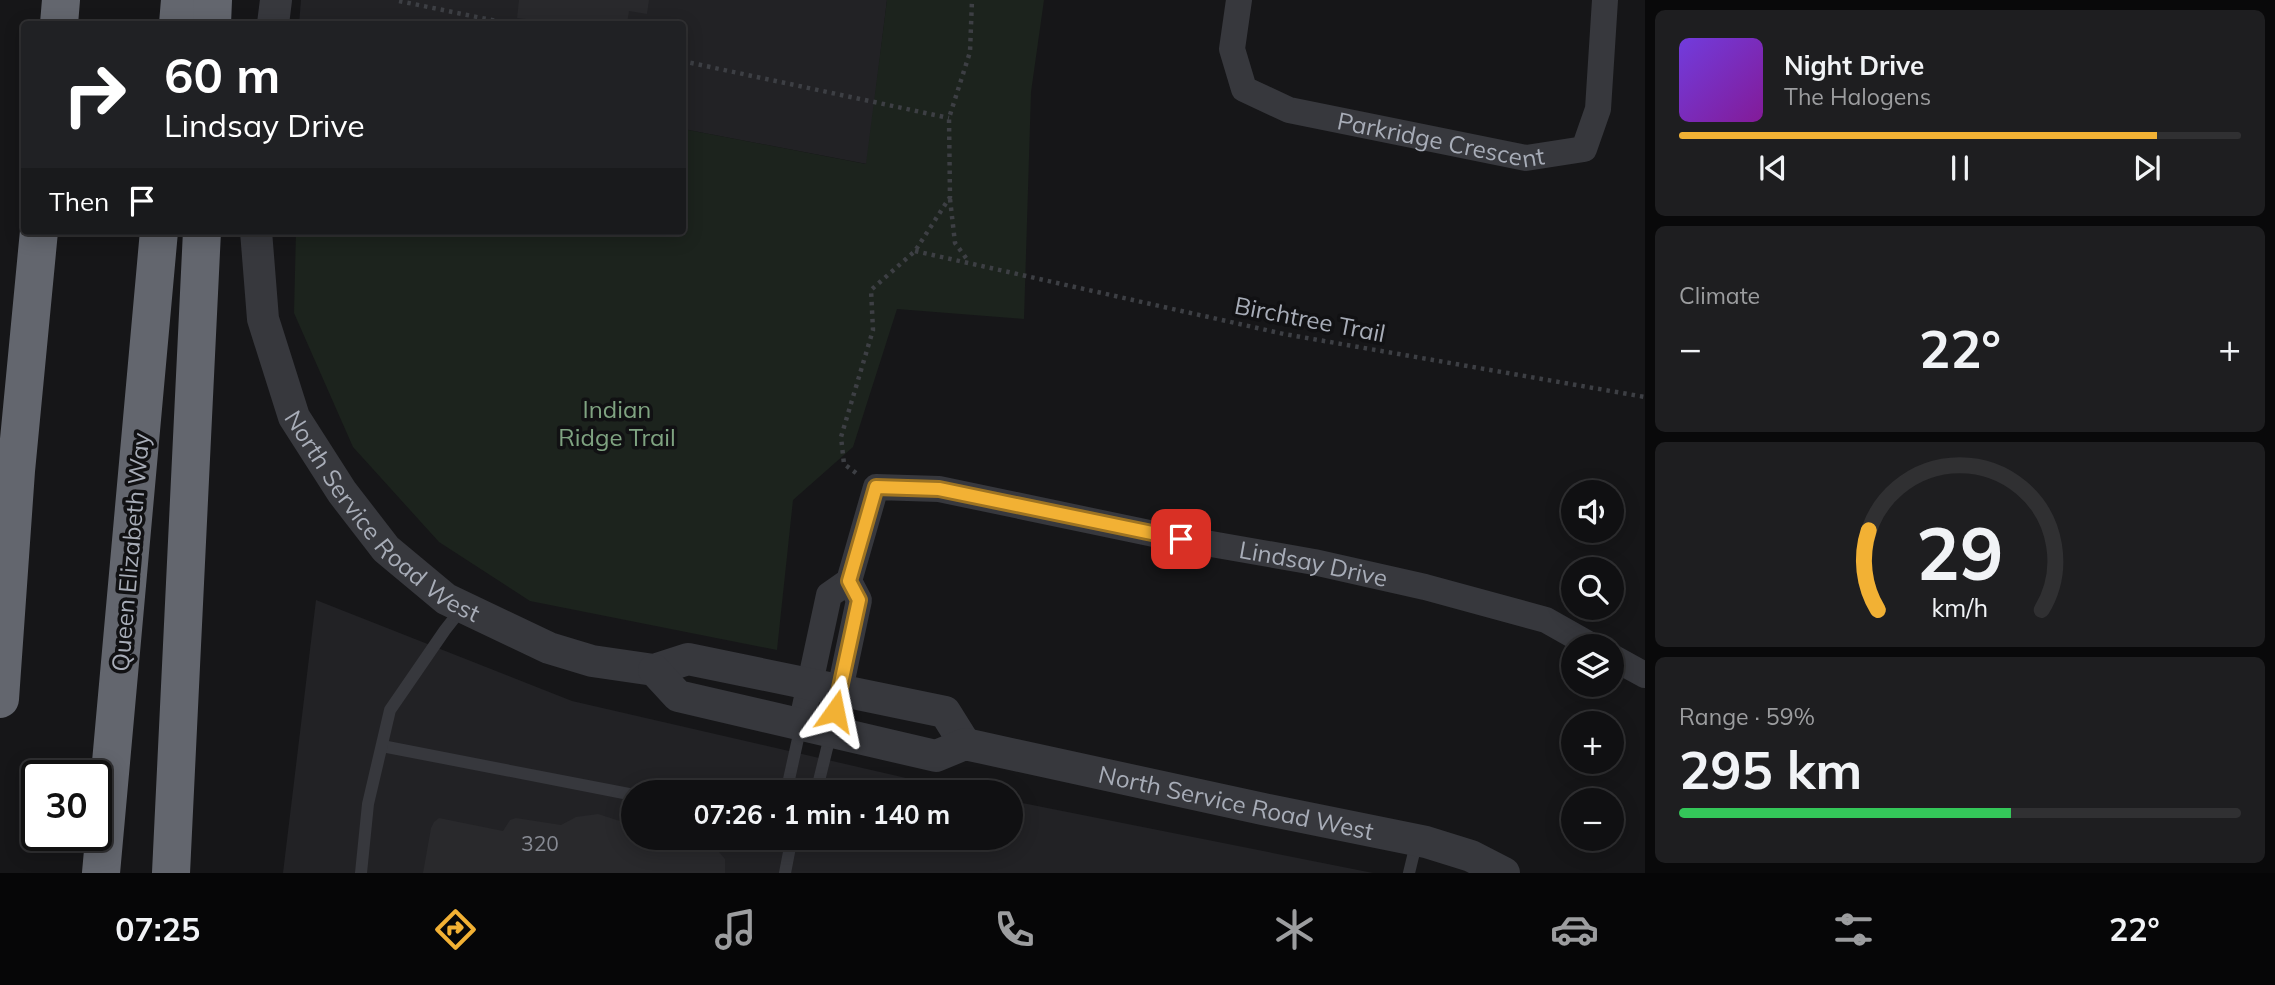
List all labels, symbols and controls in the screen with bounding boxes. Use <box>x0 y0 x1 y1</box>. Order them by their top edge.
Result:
text: 60 m <box>164 44 280 105</box>
icon: right <box>49 49 140 140</box>
text: Night Drive <box>1784 49 1924 82</box>
text: The Halogens <box>1784 82 1931 111</box>
text: Lindsay Drive <box>164 105 365 145</box>
street label: Parkridge Crescent <box>1335 105 1547 173</box>
icon: previous <box>1754 149 1792 187</box>
icon: pause <box>1941 149 1979 187</box>
icon: next <box>2128 149 2166 187</box>
icon: arrive <box>123 182 161 220</box>
text: Then <box>49 185 109 218</box>
text: Climate <box>1679 281 1760 310</box>
street label: Birchtree Trail <box>1232 290 1388 348</box>
text: 22° <box>1919 316 2001 381</box>
text: − <box>1679 324 1702 372</box>
text: + <box>2218 324 2241 372</box>
park label: Indian Ridge Trail <box>558 394 676 452</box>
street label: North Service Road West <box>279 405 485 628</box>
street label: Queen Elizabeth Way <box>105 431 155 673</box>
map controls <box>1561 480 1624 851</box>
button: sound <box>1561 480 1624 543</box>
text: 29 <box>1916 508 2004 599</box>
pin <box>1151 509 1211 569</box>
icon: arrive <box>1162 520 1200 558</box>
street label: Lindsay Drive <box>1237 534 1390 593</box>
button: search <box>1561 557 1624 620</box>
text: km/h <box>1932 592 1988 623</box>
button: layers <box>1561 634 1624 697</box>
position arrow <box>798 674 872 748</box>
text: Range · 59% <box>1679 702 1815 731</box>
button: + <box>1561 711 1624 774</box>
text: 295 km <box>1679 737 1862 802</box>
street label: North Service Road West <box>1096 759 1376 846</box>
speed limit sign: 30 <box>21 760 112 851</box>
button: − <box>1561 788 1624 851</box>
text: 07:26 · 1 min · 140 m <box>694 798 950 831</box>
house number: 320 <box>521 830 559 856</box>
icon: directions <box>431 905 480 954</box>
icon: music <box>711 905 760 954</box>
icon: phone <box>990 905 1039 954</box>
icon: climate <box>1270 905 1319 954</box>
icon: car <box>1550 905 1599 954</box>
icon: filters <box>1829 905 1878 954</box>
text: 07:25 <box>115 909 200 949</box>
text: 22° <box>2109 909 2160 949</box>

